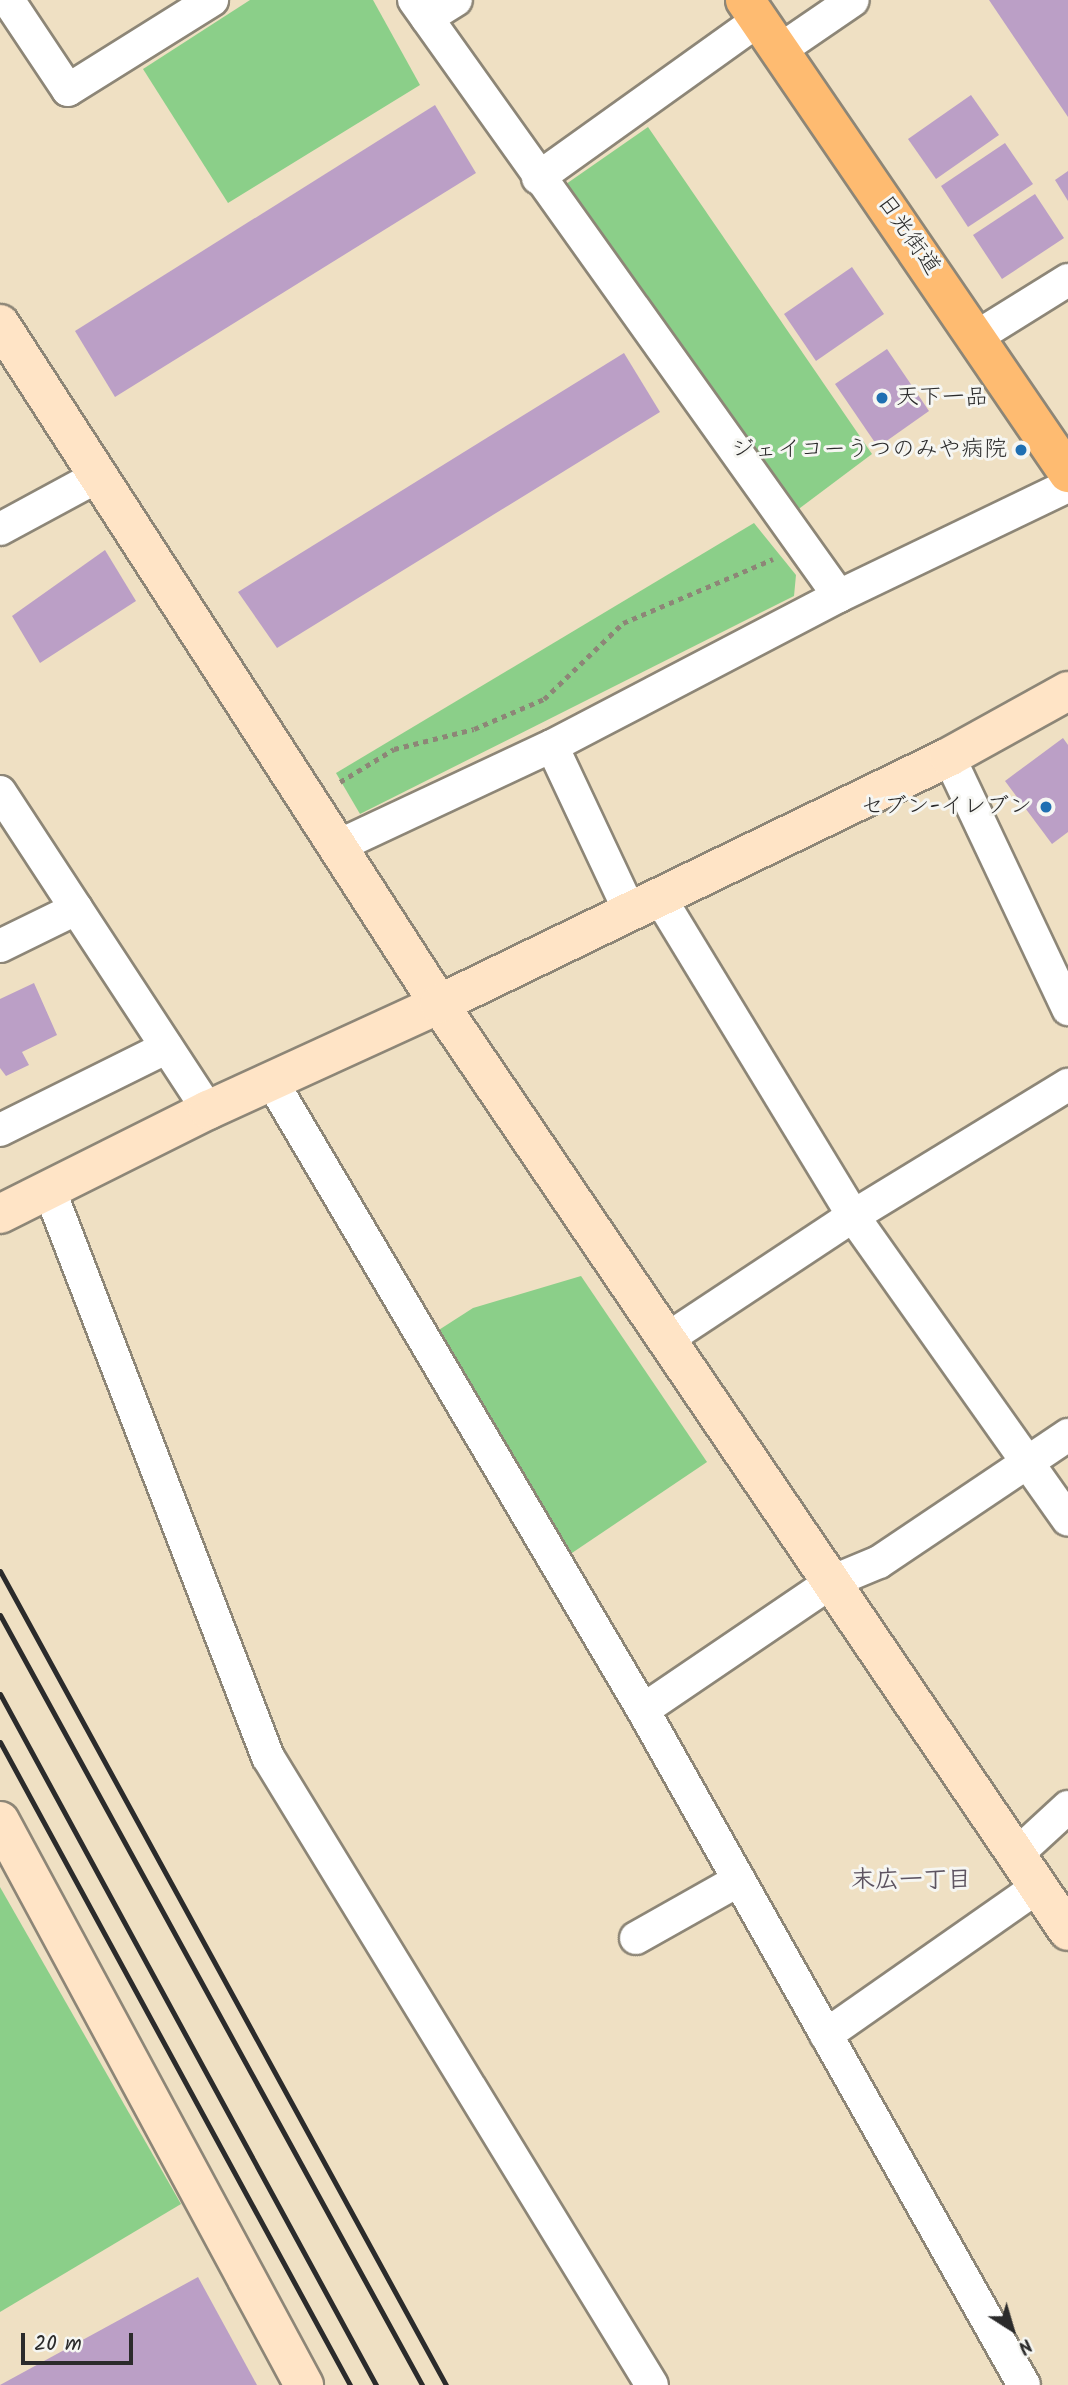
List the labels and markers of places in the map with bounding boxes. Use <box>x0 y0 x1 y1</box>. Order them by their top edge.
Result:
place label: 天下一品 <box>896 384 988 412</box>
marker: 天下一品 <box>874 390 890 406</box>
place label: ジェイコーうつのみや病院 <box>731 436 1007 464</box>
marker: ジェイコーうつのみや病院 <box>1013 442 1029 458</box>
place label: セブン-イレブン <box>860 793 1032 821</box>
marker: セブン-イレブン <box>1038 799 1054 815</box>

